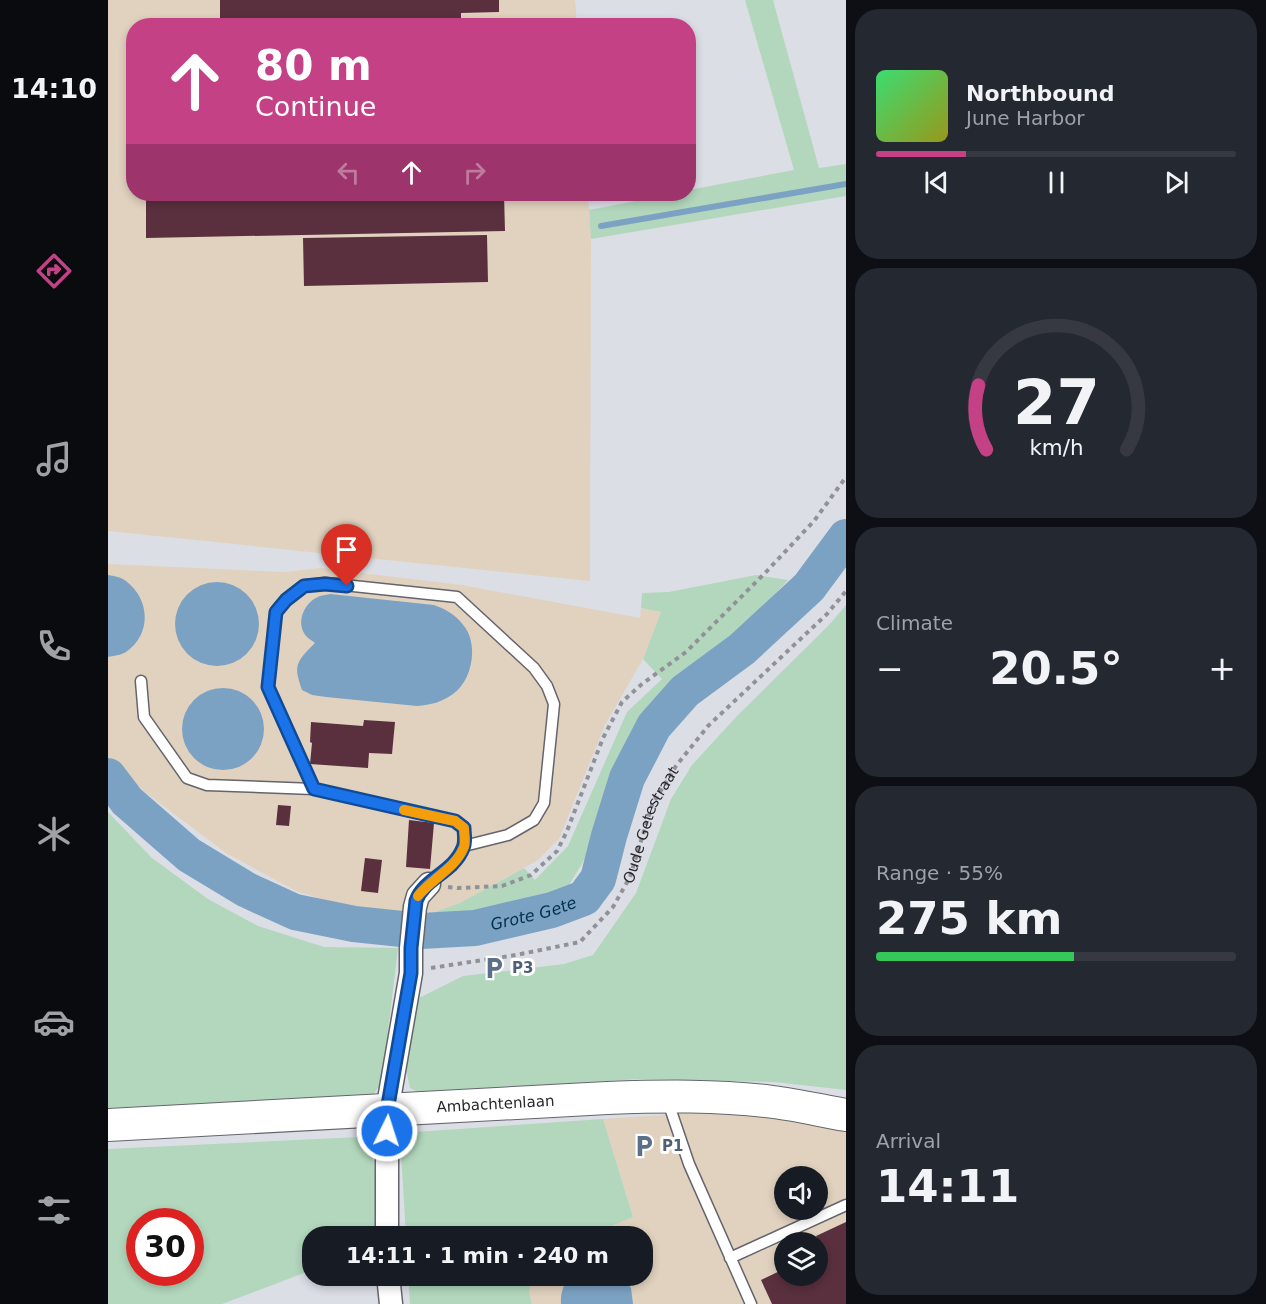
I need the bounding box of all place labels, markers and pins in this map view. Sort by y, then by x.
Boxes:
pin [321,524,372,586]
parking icon: P3 [481,955,507,981]
place label: P3 [512,959,533,977]
parking icon: P1 [631,1133,657,1159]
place label: P1 [662,1137,683,1155]

